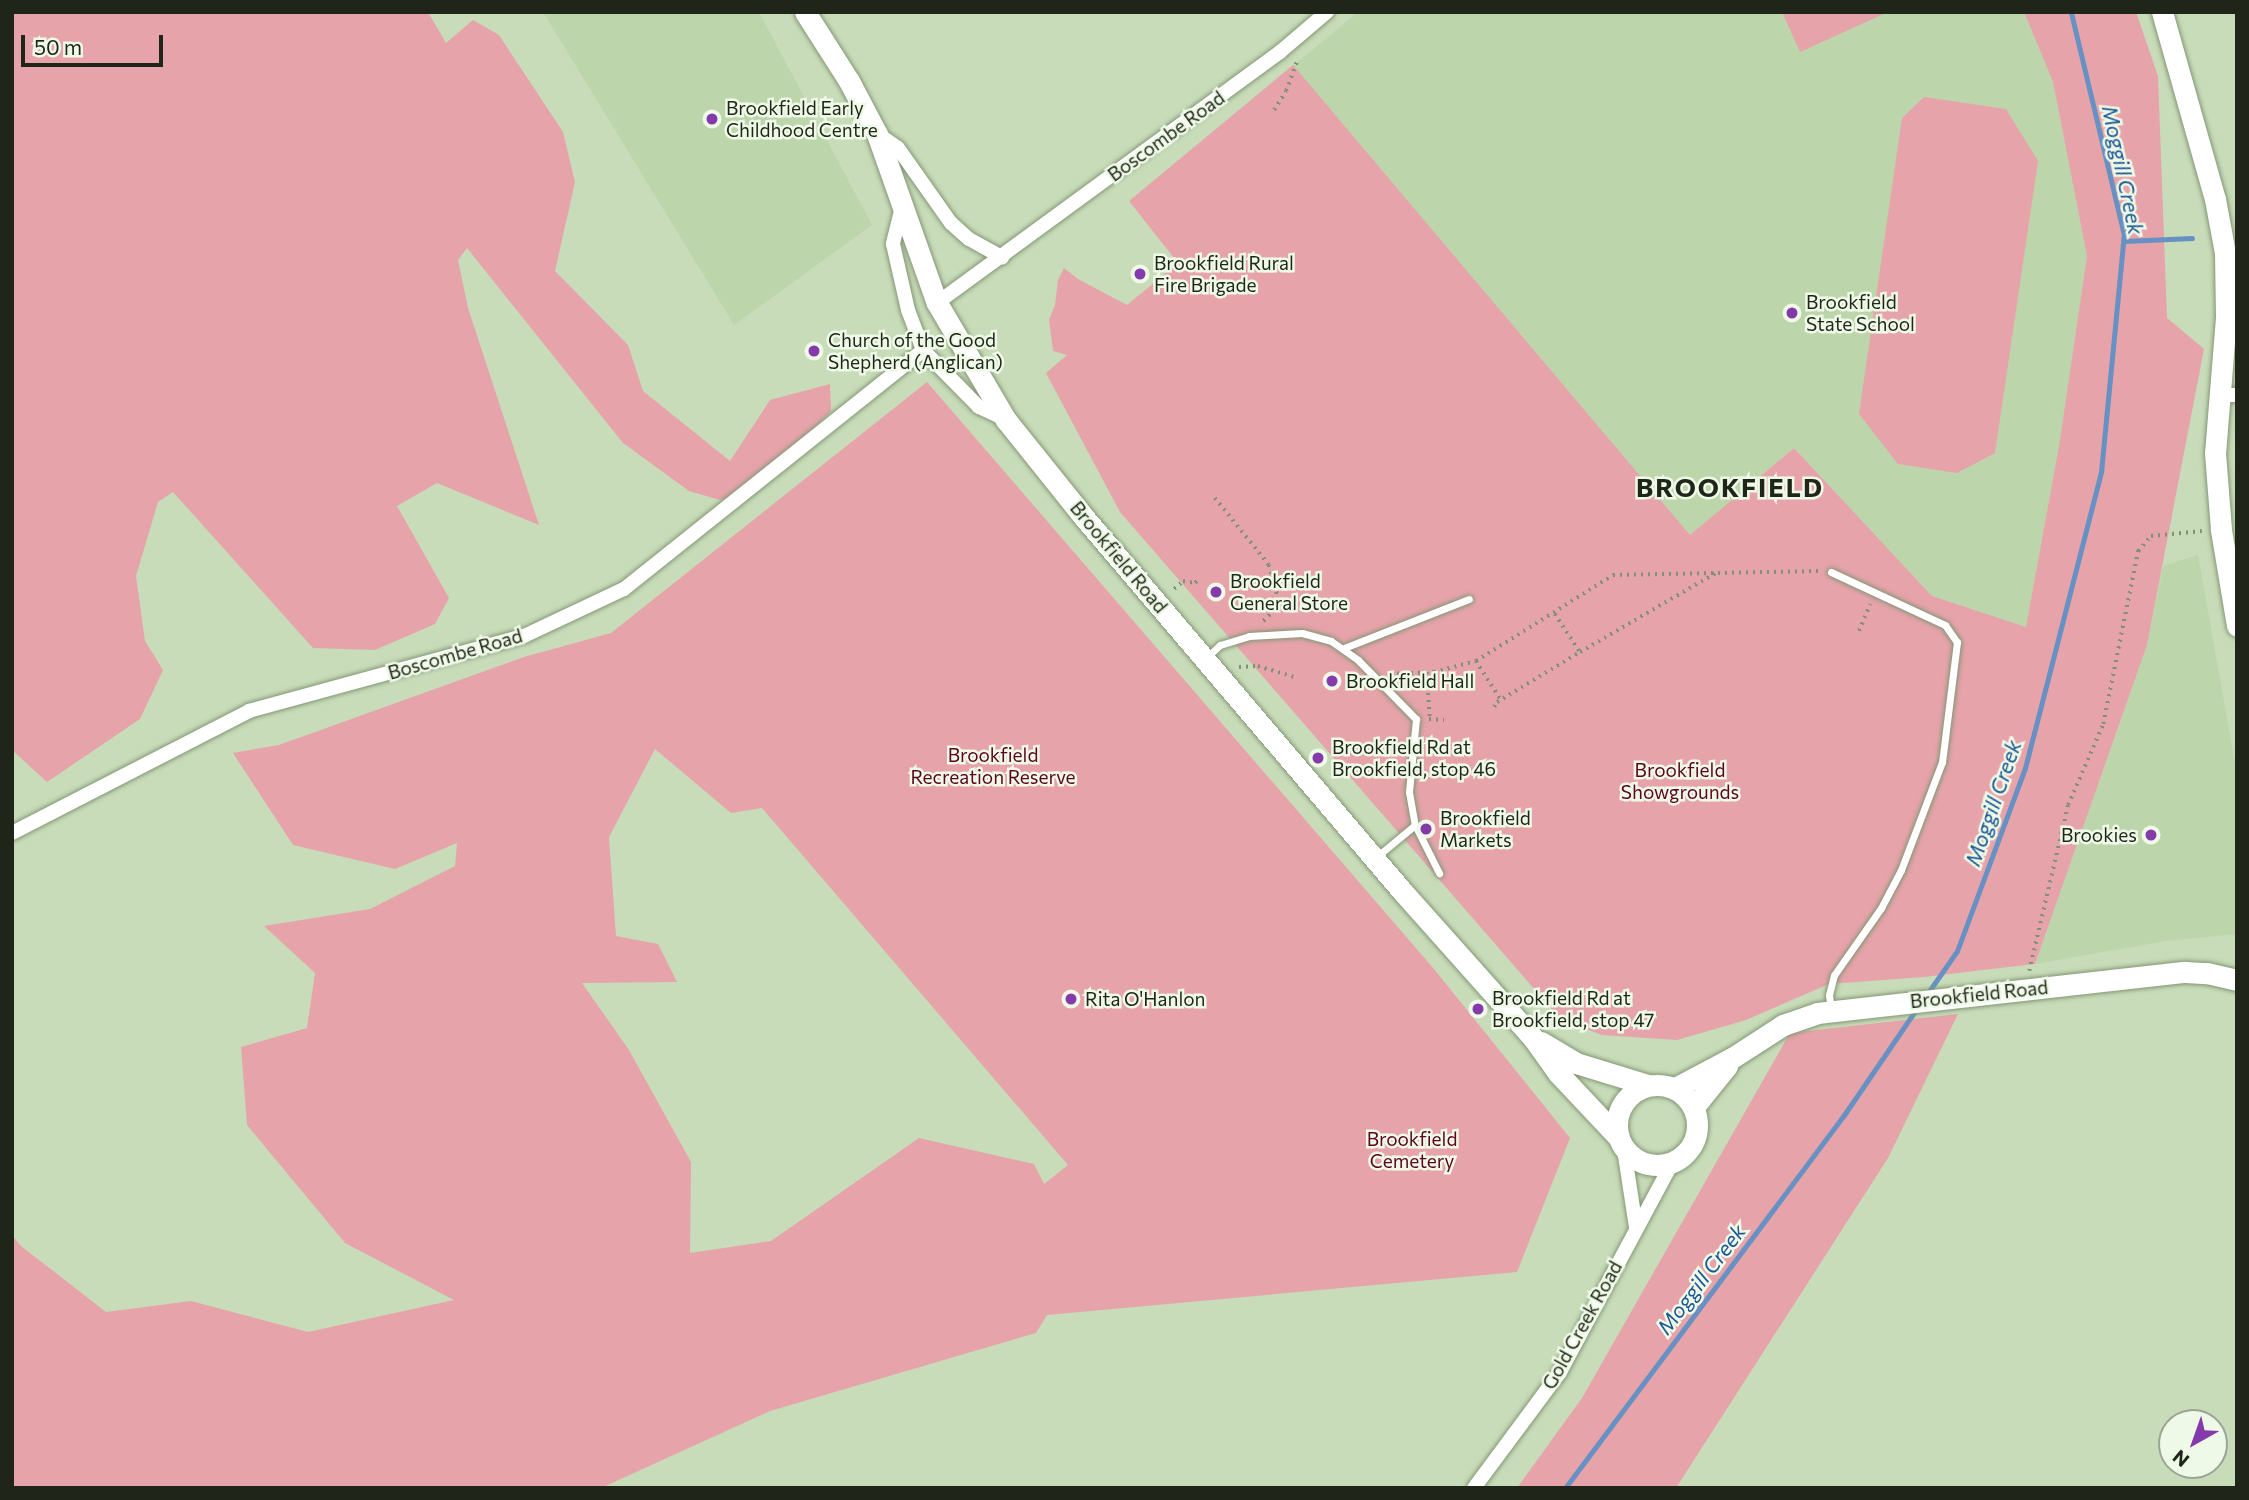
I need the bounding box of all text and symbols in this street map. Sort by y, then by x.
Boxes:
scale bar [24,21,166,65]
text: 50 m [34,34,82,59]
street label: Boscombe Road [1103,86,1229,186]
place label: Brookfield Early Childhood Centre [726,97,878,141]
water label: Moggill Creek [2097,103,2149,237]
marker: Brookfield Early Childhood Centre [704,111,720,127]
place label: Brookfield Rural Fire Brigade [1154,252,1294,296]
marker: Brookfield Rural Fire Brigade [1132,266,1148,282]
place label: Brookfield State School [1806,291,1915,335]
marker: Brookfield State School [1784,305,1800,321]
place label: Church of the Good Shepherd (Anglican) [828,329,1003,373]
marker: Church of the Good Shepherd (Anglican) [806,343,822,359]
district label: BROOKFIELD [1637,471,1823,503]
street label: Brookfield Road [1066,497,1172,617]
place label: Brookfield General Store [1230,570,1348,614]
marker: Brookfield General Store [1208,584,1224,600]
street label: Boscombe Road [385,624,525,684]
place label: Brookfield Hall [1346,670,1474,692]
marker: Brookfield Hall [1324,673,1340,689]
place label: Brookfield Rd at Brookfield, stop 46 [1332,736,1496,780]
water label: Moggill Creek [1960,737,2026,869]
park label: Brookfield Recreation Reserve [910,744,1076,788]
marker: Brookfield Rd at Brookfield, stop 46 [1310,750,1326,766]
park label: Brookfield Showgrounds [1621,759,1739,803]
place label: Brookfield Markets [1440,807,1531,851]
marker: Brookfield Markets [1418,821,1434,837]
place label: Brookies [2061,824,2137,846]
marker: Brookies [2143,827,2159,843]
street label: Brookfield Road [1909,975,2049,1013]
place label: Brookfield Rd at Brookfield, stop 47 [1492,987,1654,1031]
place label: Rita O'Hanlon [1085,988,1205,1010]
marker: Rita O'Hanlon [1063,991,1079,1007]
marker: Brookfield Rd at Brookfield, stop 47 [1470,1001,1486,1017]
park label: Brookfield Cemetery [1367,1128,1457,1172]
water label: Moggill Creek [1651,1219,1751,1339]
street label: Gold Creek Road [1537,1257,1627,1393]
north arrow [2158,1409,2228,1479]
text: N [2168,1446,2193,1472]

